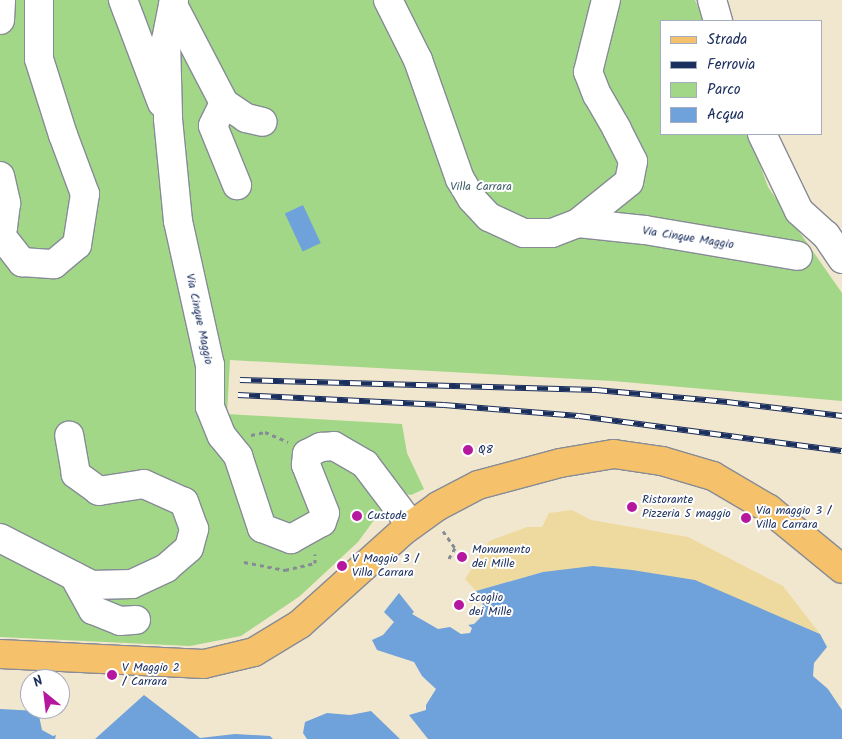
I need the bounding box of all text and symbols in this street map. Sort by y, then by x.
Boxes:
legend [660,20,822,135]
text: Strada [707,28,747,52]
text: Ferrovia [707,53,755,77]
text: Parco [707,78,741,102]
text: Acqua [707,103,744,127]
park label: Villa Carrara [450,180,512,194]
street label: Via Cinque Maggio [641,224,735,252]
street label: Via Cinque Maggio [182,272,216,366]
place label: Q8 [478,443,493,457]
marker: Q8 [462,444,474,456]
place label: Ristorante Pizzeria 5 maggio [642,493,731,521]
marker: Ristorante Pizzeria 5 maggio [626,501,638,513]
place label: Via maggio 3 / Villa Carrara [756,504,831,532]
place label: Custode [367,509,407,523]
marker: Custode [351,510,363,522]
marker: Via maggio 3 / Villa Carrara [740,512,752,524]
place label: Monumento dei Mille [472,543,530,571]
marker: Monumento dei Mille [456,551,468,563]
place label: V Maggio 3 / Villa Carrara [352,552,419,580]
marker: V Maggio 3 / Villa Carrara [336,560,348,572]
place label: Scoglio dei Mille [469,591,512,619]
marker: Scoglio dei Mille [453,599,465,611]
place label: V Maggio 2 / Carrara [122,661,180,689]
north arrow [20,669,70,719]
marker: V Maggio 2 / Carrara [106,669,118,681]
text: N [29,670,47,694]

